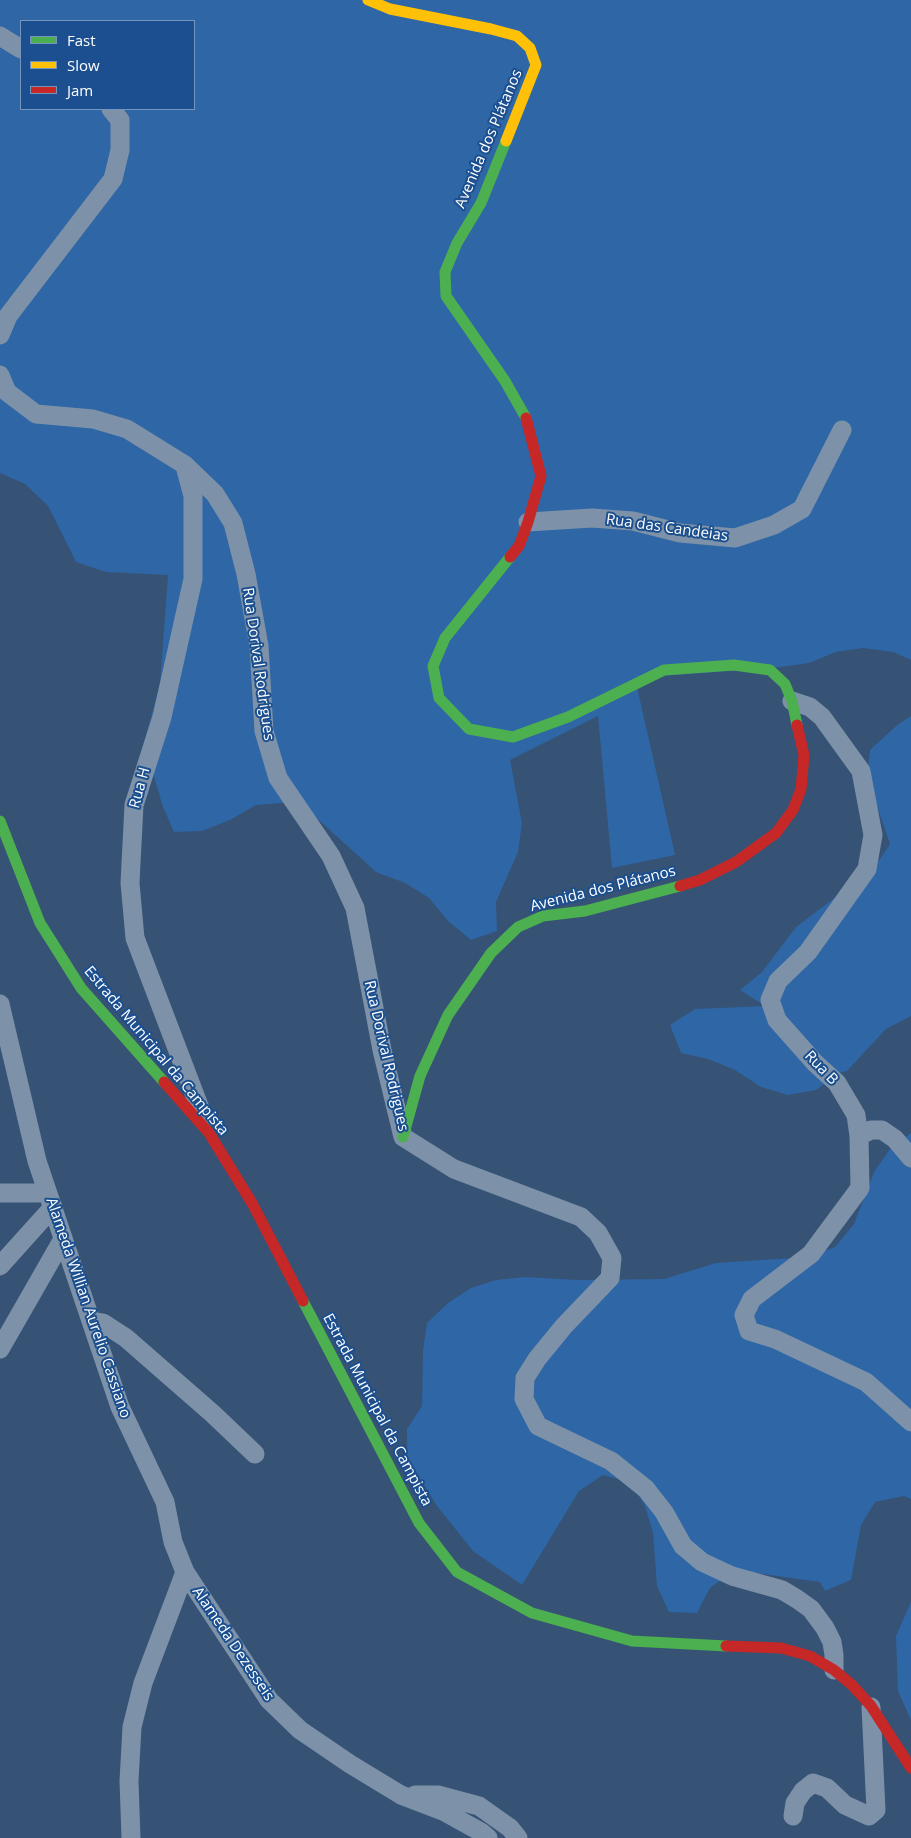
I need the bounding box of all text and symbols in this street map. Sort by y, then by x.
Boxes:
legend [20,20,195,110]
text: Fast [67,30,96,50]
text: Slow [67,55,100,75]
street label: Avenida dos Plátanos [452,67,526,211]
text: Jam [67,80,93,100]
street label: Rua das Candeias [605,511,729,545]
street label: Rua Dorival Rodrigues [238,586,278,742]
street label: Rua H [126,766,154,810]
street label: Avenida dos Plátanos [528,862,678,916]
street label: Estrada Municipal da Campista [80,963,232,1139]
street label: Rua Dorival Rodrigues [360,979,412,1133]
street label: Rua B [801,1047,841,1089]
street label: Alameda Willian Aurelio Cassiano [42,1195,134,1421]
street label: Estrada Municipal da Campista [318,1311,436,1509]
street label: Alameda Dezesseis [188,1584,278,1704]

